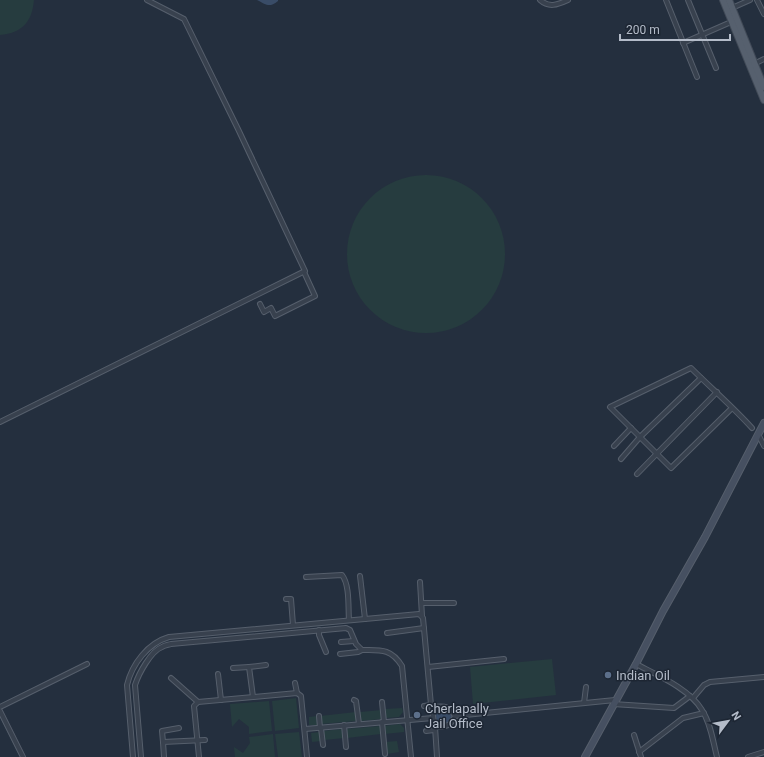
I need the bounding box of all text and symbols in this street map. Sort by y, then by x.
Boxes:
scale bar [620,16,730,42]
text: 200 m [626,23,660,37]
place label: Indian Oil [616,668,670,683]
marker: Indian Oil [603,670,613,680]
place label: Cherlapally Jail Office [425,701,489,731]
north arrow [708,701,748,741]
text: N [728,709,744,723]
marker: Cherlapally Jail Office [412,710,422,720]

